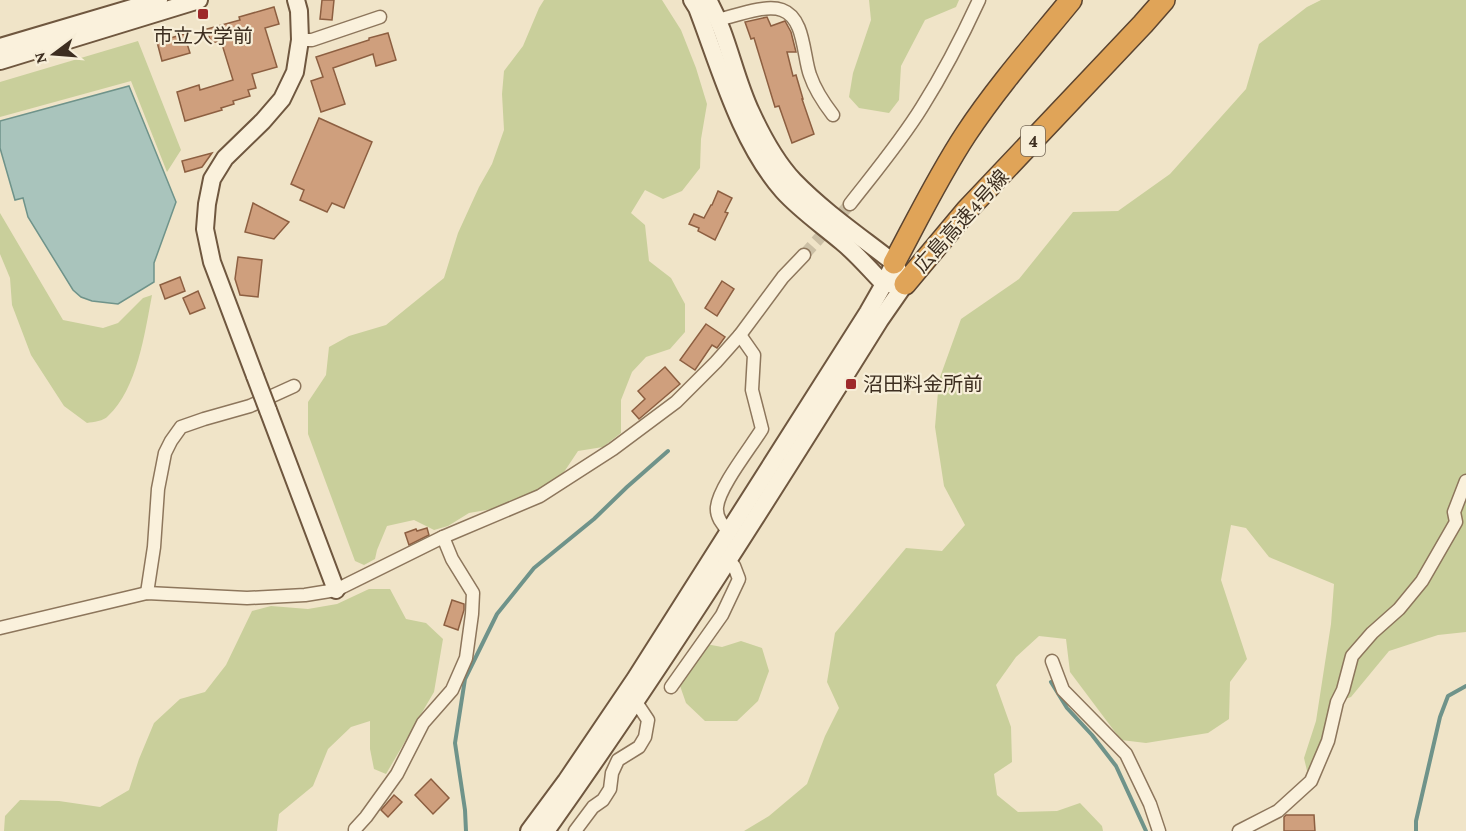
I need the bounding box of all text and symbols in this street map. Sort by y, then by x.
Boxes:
marker: 市立大学前 [196,7,210,21]
north arrow [24,24,84,84]
place label: 市立大学前 [153,25,253,47]
text: N [30,50,50,66]
road number: 4 [1021,126,1045,156]
street label: 広島高速4号線 [909,165,1013,277]
place label: 沼田料金所前 [863,373,983,395]
marker: 沼田料金所前 [844,377,858,391]

